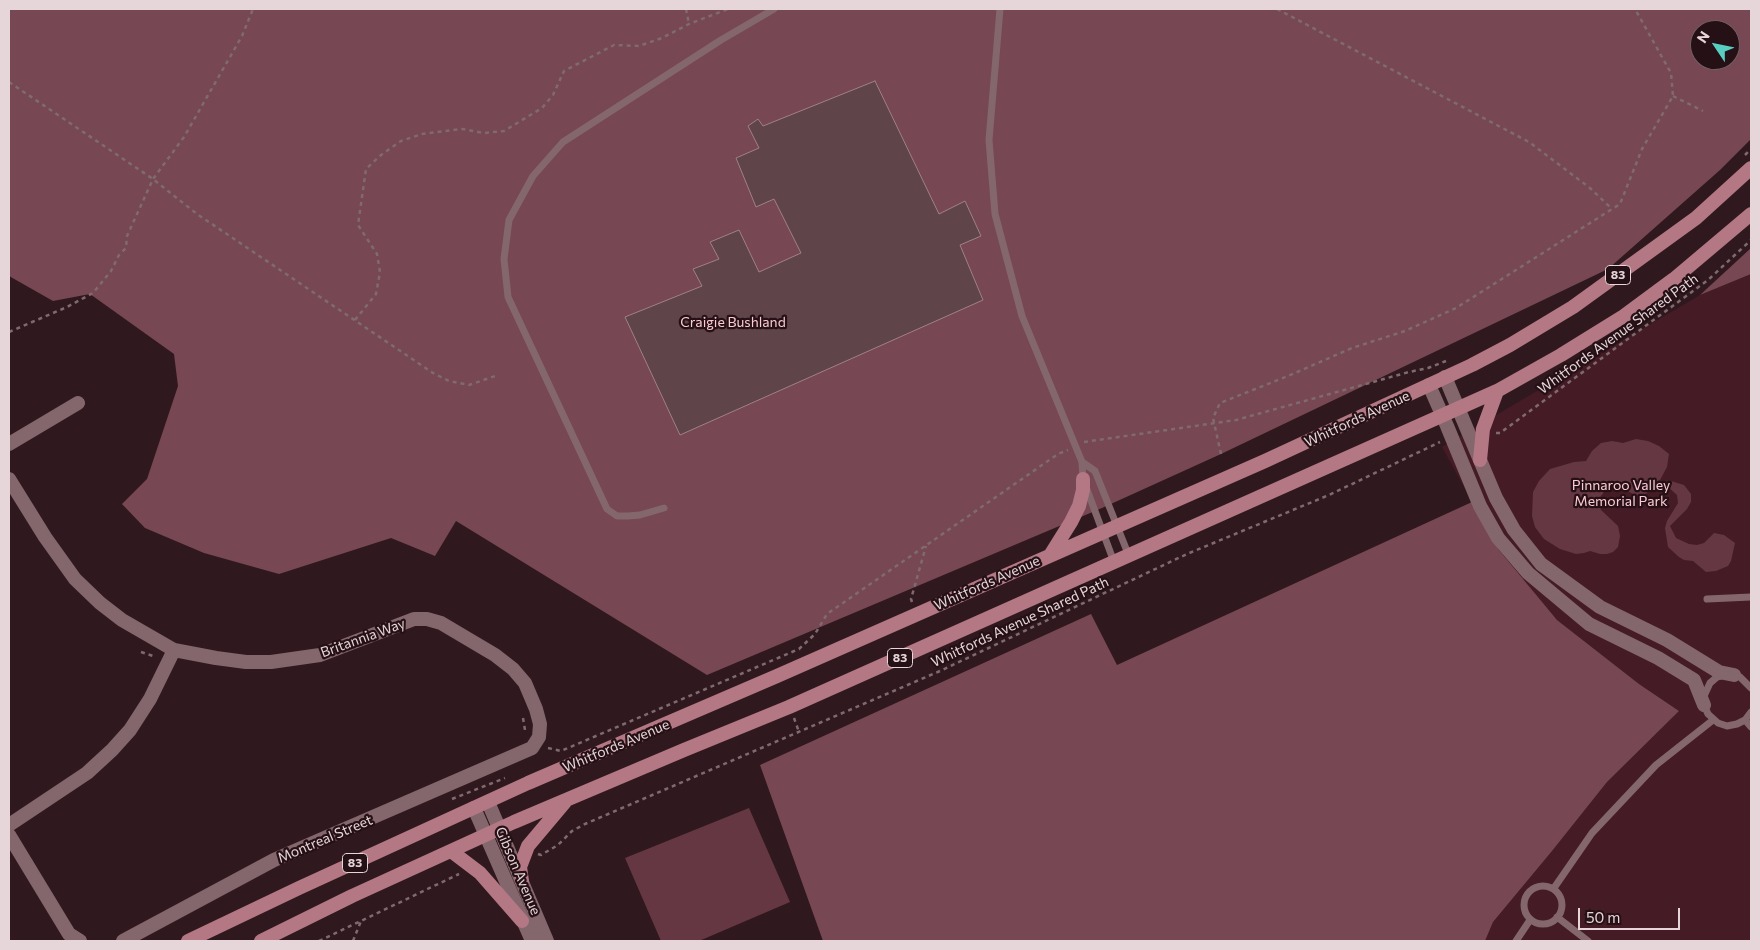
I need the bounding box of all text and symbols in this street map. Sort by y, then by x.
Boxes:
north arrow [1690,20,1740,70]
text: N [1693,28,1713,46]
road number: 83 [1606,266,1630,284]
street label: Whitfords Avenue Shared Path [1535,270,1701,398]
park label: Craigie Bushland [680,314,786,330]
street label: Whitfords Avenue [1302,387,1412,451]
park label: Pinnaroo Valley Memorial Park [1572,477,1670,510]
street label: Whitfords Avenue [931,552,1043,614]
street label: Whitfords Avenue Shared Path [929,573,1111,671]
street label: Britannia Way [318,615,408,661]
road number: 83 [888,648,912,668]
street label: Whitfords Avenue [560,716,672,776]
street label: Montreal Street [275,811,375,867]
street label: Gibson Avenue [492,824,544,918]
road number: 83 [342,854,368,872]
scale bar [1580,898,1682,930]
text: 50 m [1586,908,1620,926]

